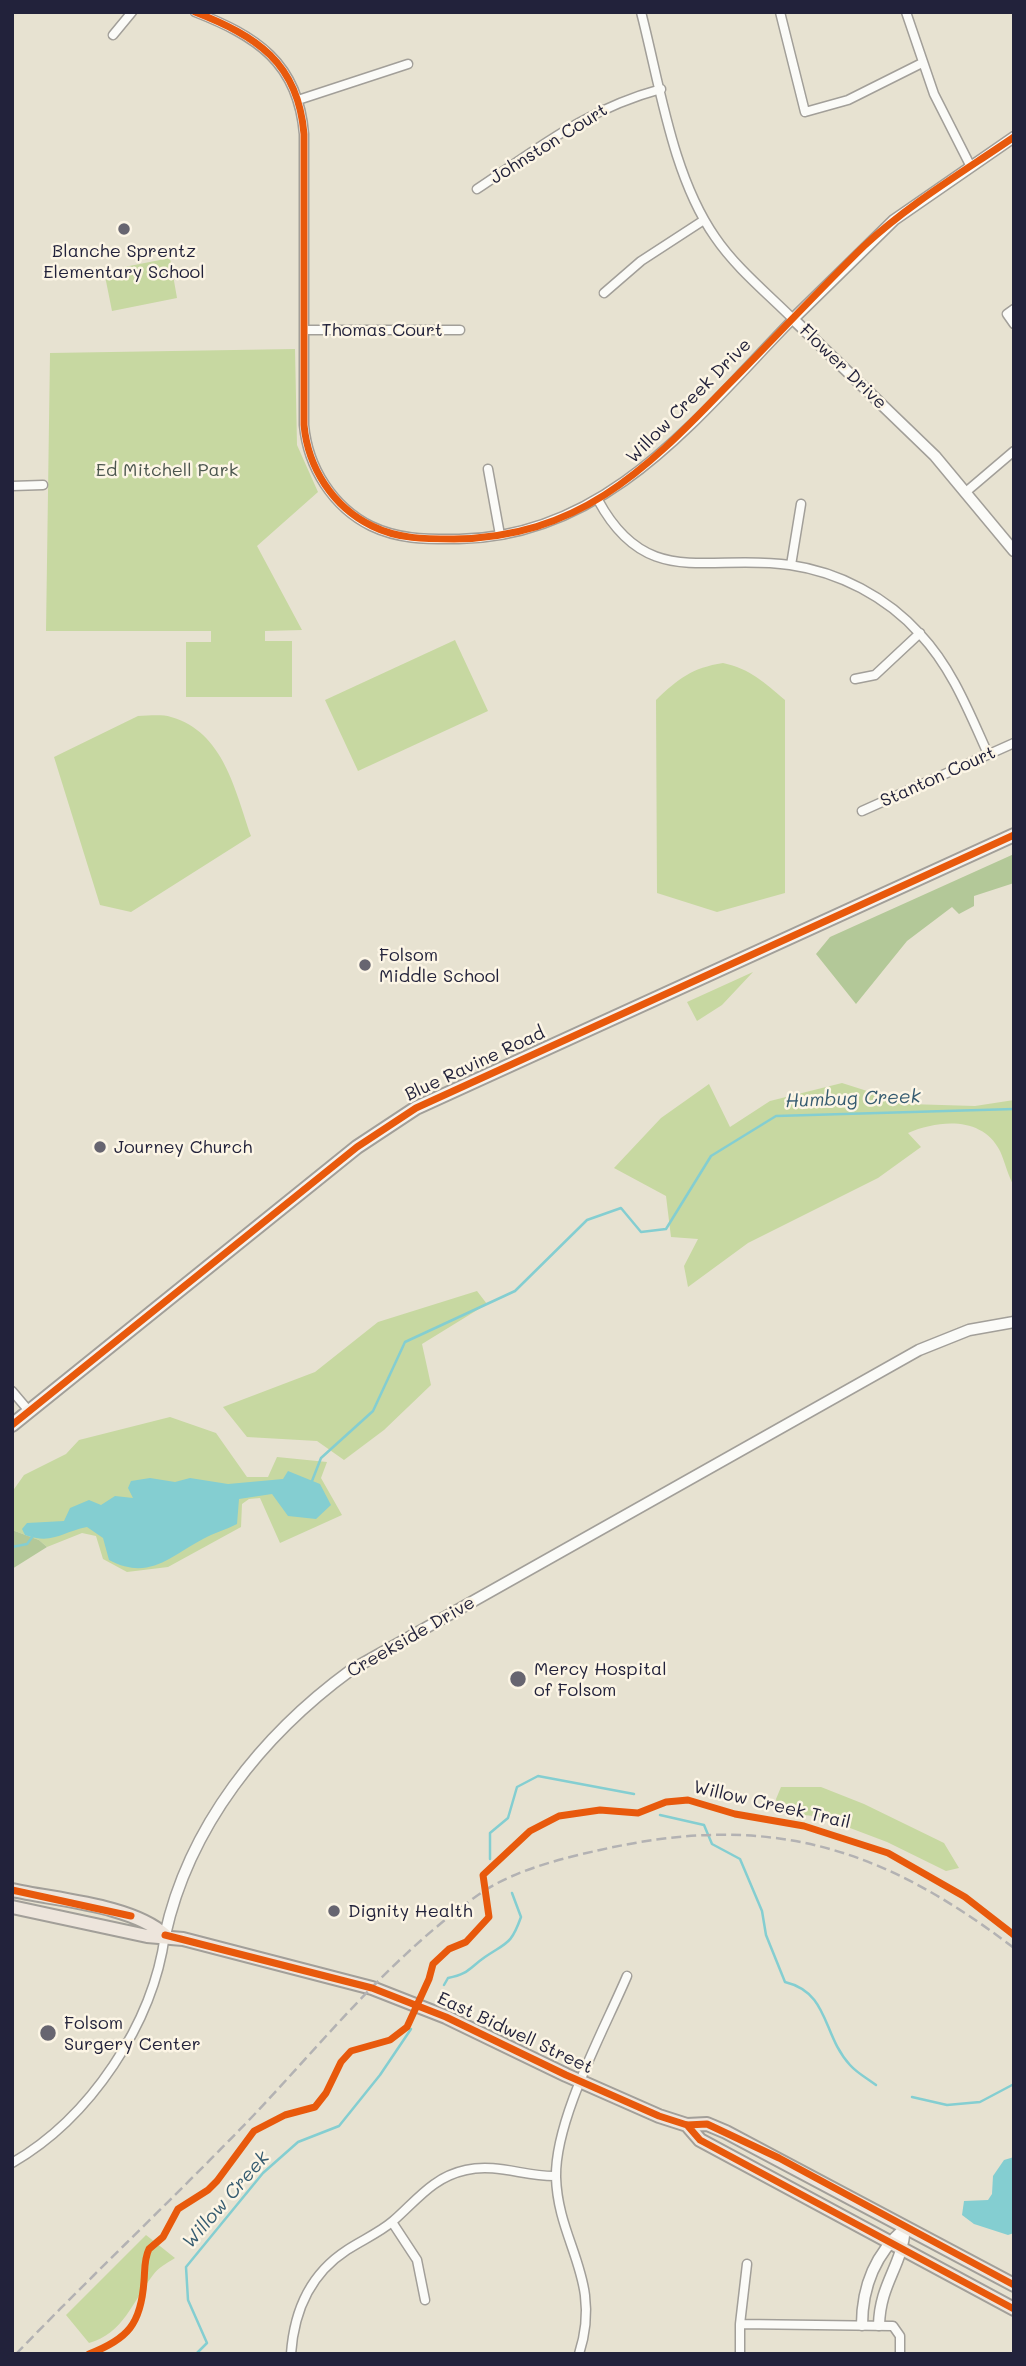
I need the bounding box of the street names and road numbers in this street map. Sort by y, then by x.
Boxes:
street label: Johnston Court [486,99,612,189]
street label: Thomas Court [321,319,443,341]
street label: Flower Drive [795,320,891,414]
street label: Willow Creek Drive [622,334,756,468]
street label: Stanton Court [877,742,999,812]
street label: Blue Ravine Road [402,1022,548,1106]
street label: Creekside Drive [343,1592,479,1682]
street label: Willow Creek Trail [691,1776,853,1834]
street label: East Bidwell Street [434,1987,596,2079]

